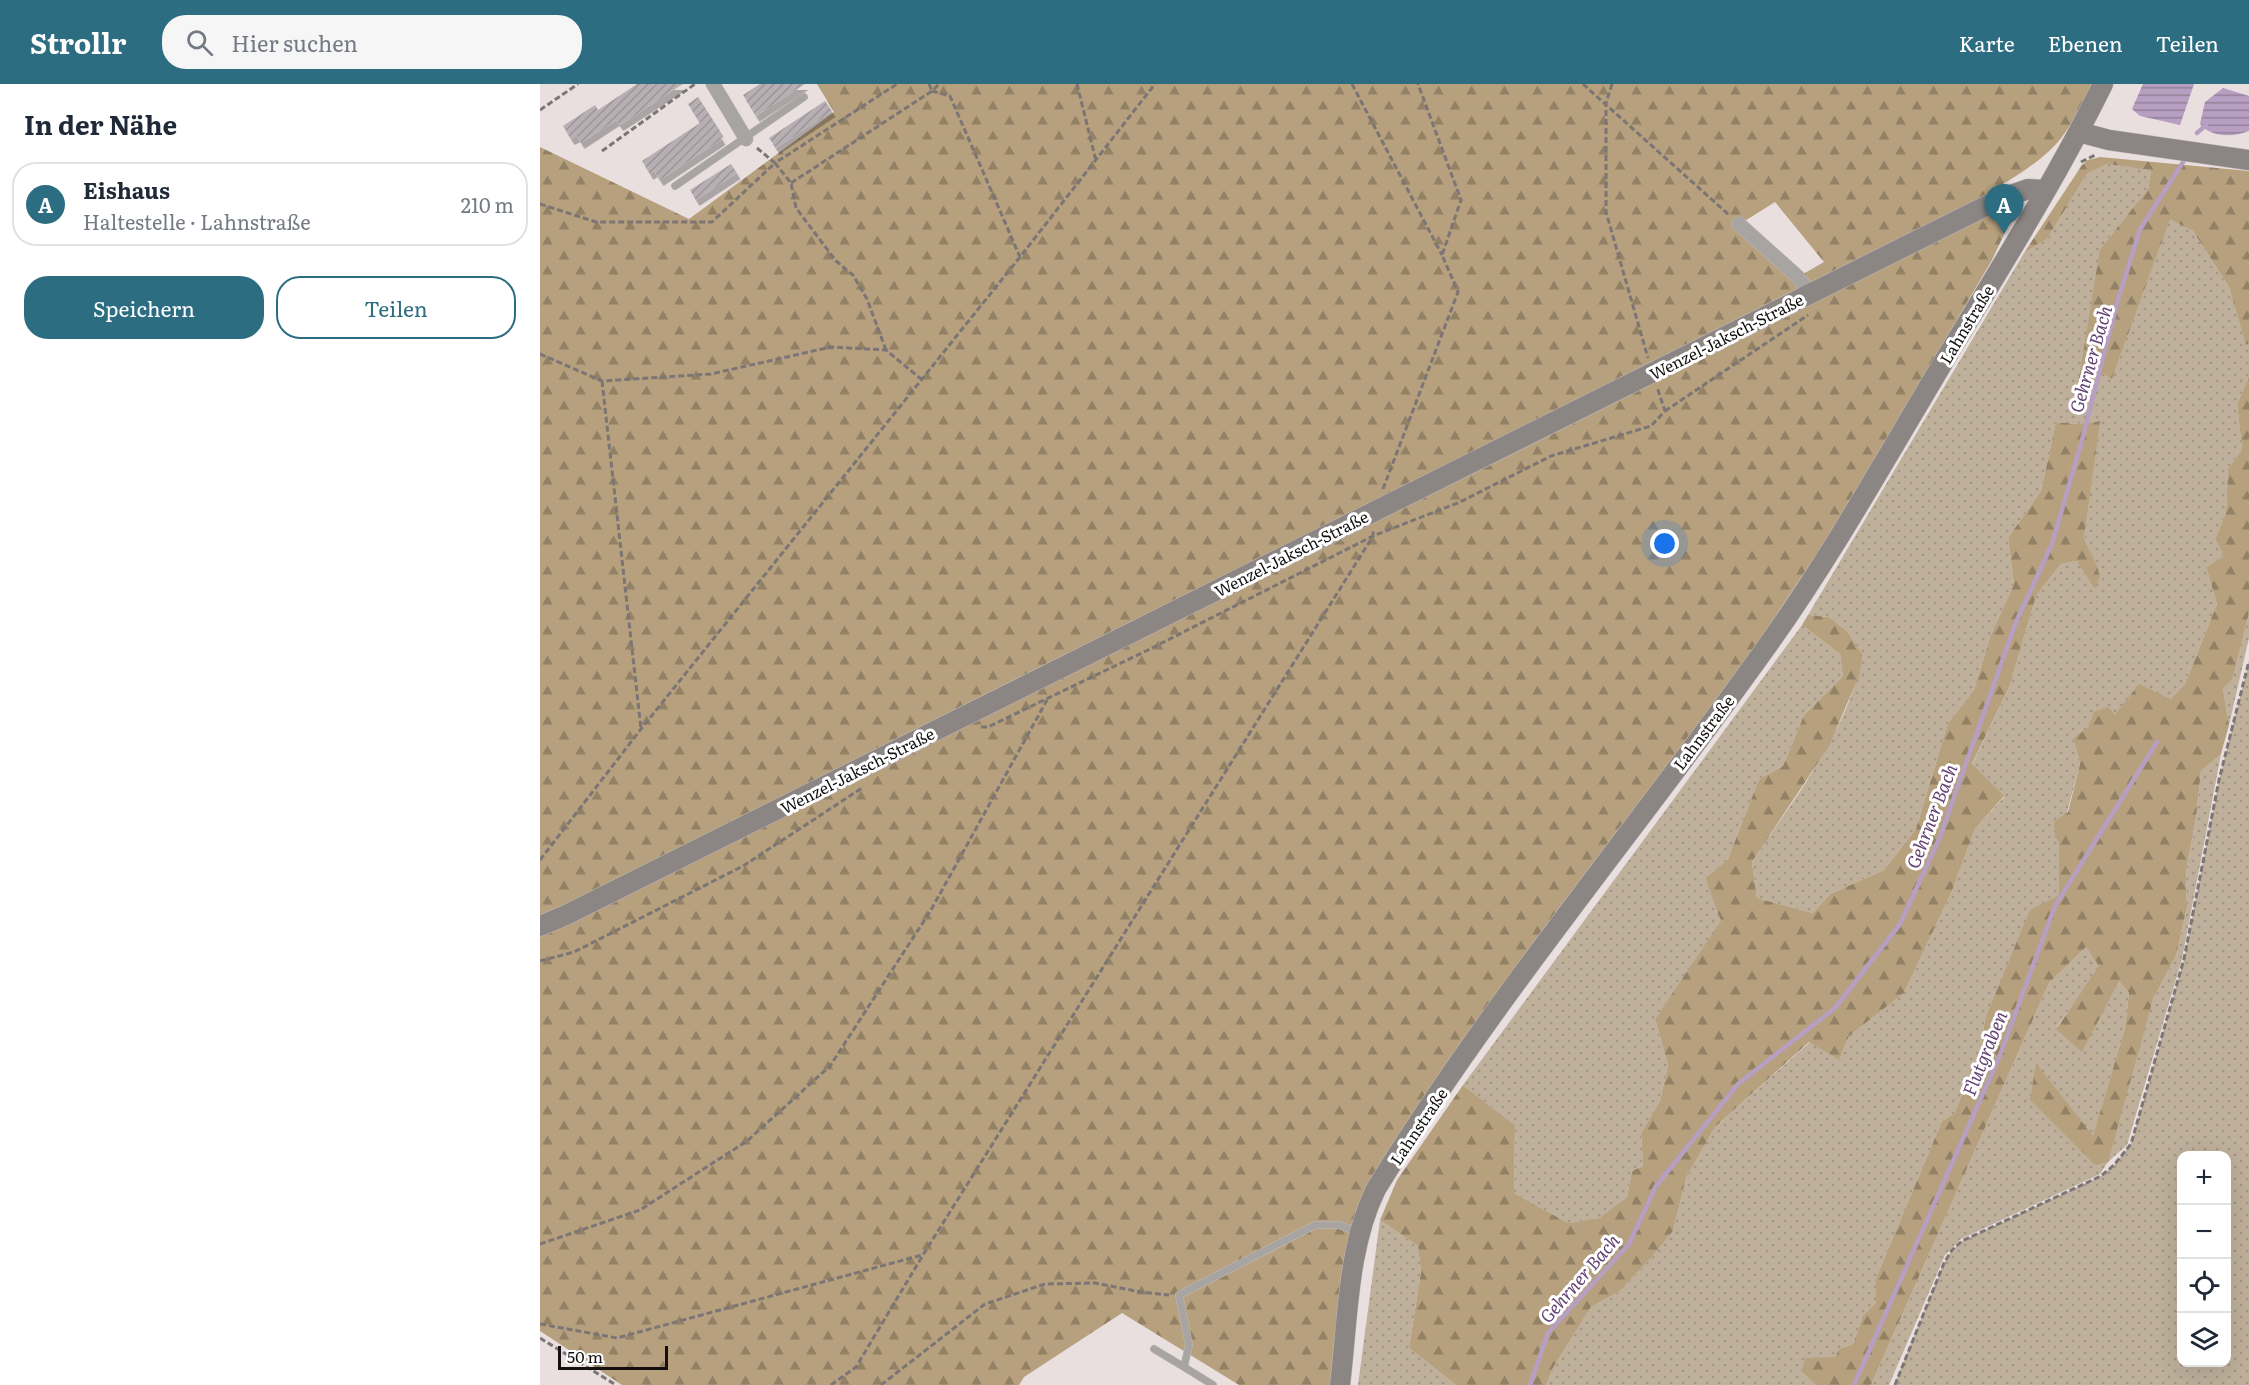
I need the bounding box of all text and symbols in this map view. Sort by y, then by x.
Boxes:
search box [162,15,582,69]
text: Strollr [30,21,126,63]
icon: search [183,26,216,59]
text: Hier suchen [231,26,358,59]
text: Karte [1959,27,2015,58]
text: Ebenen [2048,27,2123,58]
text: Teilen [2156,27,2219,58]
text: In der Nähe [24,104,177,143]
text: Eishaus [83,173,170,206]
pin: A [1984,184,2024,234]
text: A [38,189,53,219]
text: 210 m [461,189,514,219]
text: Haltestelle · Lahnstraße [83,206,311,236]
button: Speichern [24,276,264,339]
button: Teilen [276,276,516,339]
street label: Lahnstraße [1933,280,1999,368]
street label: Wenzel-Jaksch-Straße [1645,287,1807,385]
water label: Gehrner Bach [2062,302,2118,416]
street label: Wenzel-Jaksch-Straße [1210,504,1372,602]
your location [1650,529,1679,558]
street label: Lahnstraße [1667,690,1739,774]
street label: Wenzel-Jaksch-Straße [776,721,938,819]
water label: Gehrner Bach [1899,759,1963,872]
water label: Flutgraben [1955,1006,2013,1099]
street label: Lahnstraße [1383,1083,1453,1169]
map controls [2177,1151,2231,1367]
button: + [2177,1151,2231,1205]
button: − [2177,1205,2231,1259]
water label: Gehrner Bach [1533,1227,1626,1328]
button: locate [2177,1259,2231,1313]
button: layers [2177,1313,2231,1367]
scale bar [558,1343,668,1370]
text: 50 m [567,1344,603,1368]

